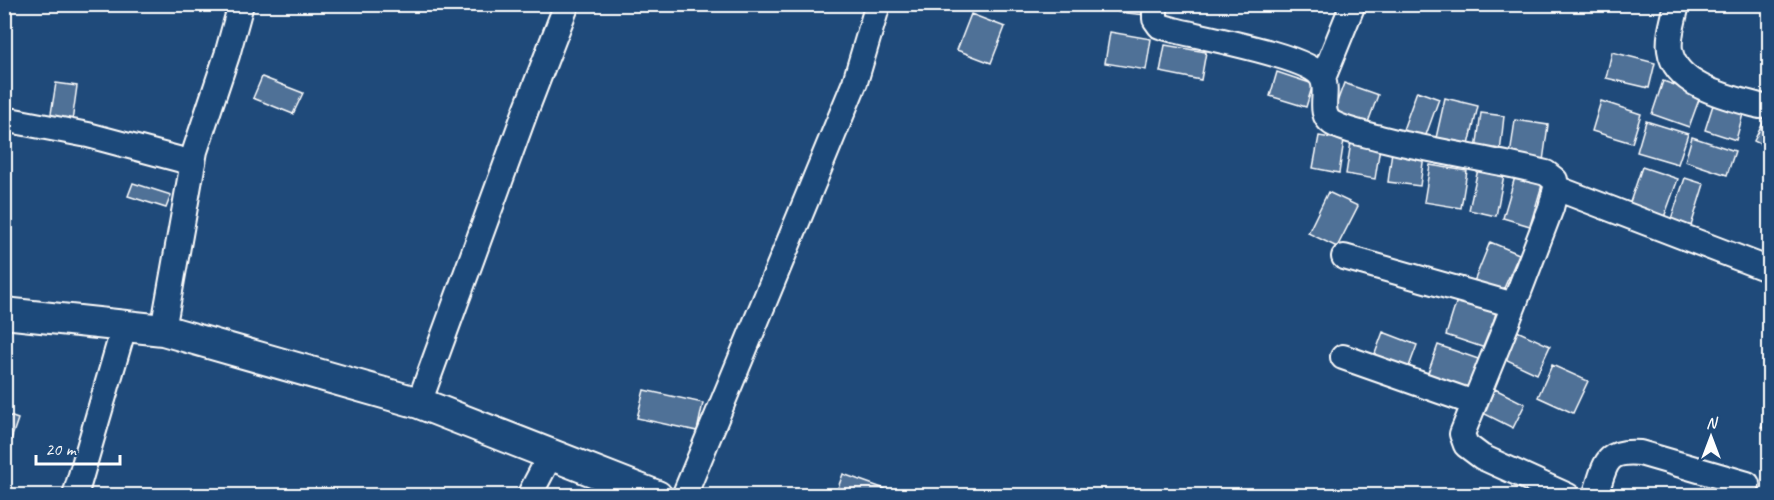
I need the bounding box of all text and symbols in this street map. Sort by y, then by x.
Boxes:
north arrow [1681,407,1741,467]
text: N [1706,413,1719,433]
scale bar [36,428,120,466]
text: 20 m [45,438,78,460]

